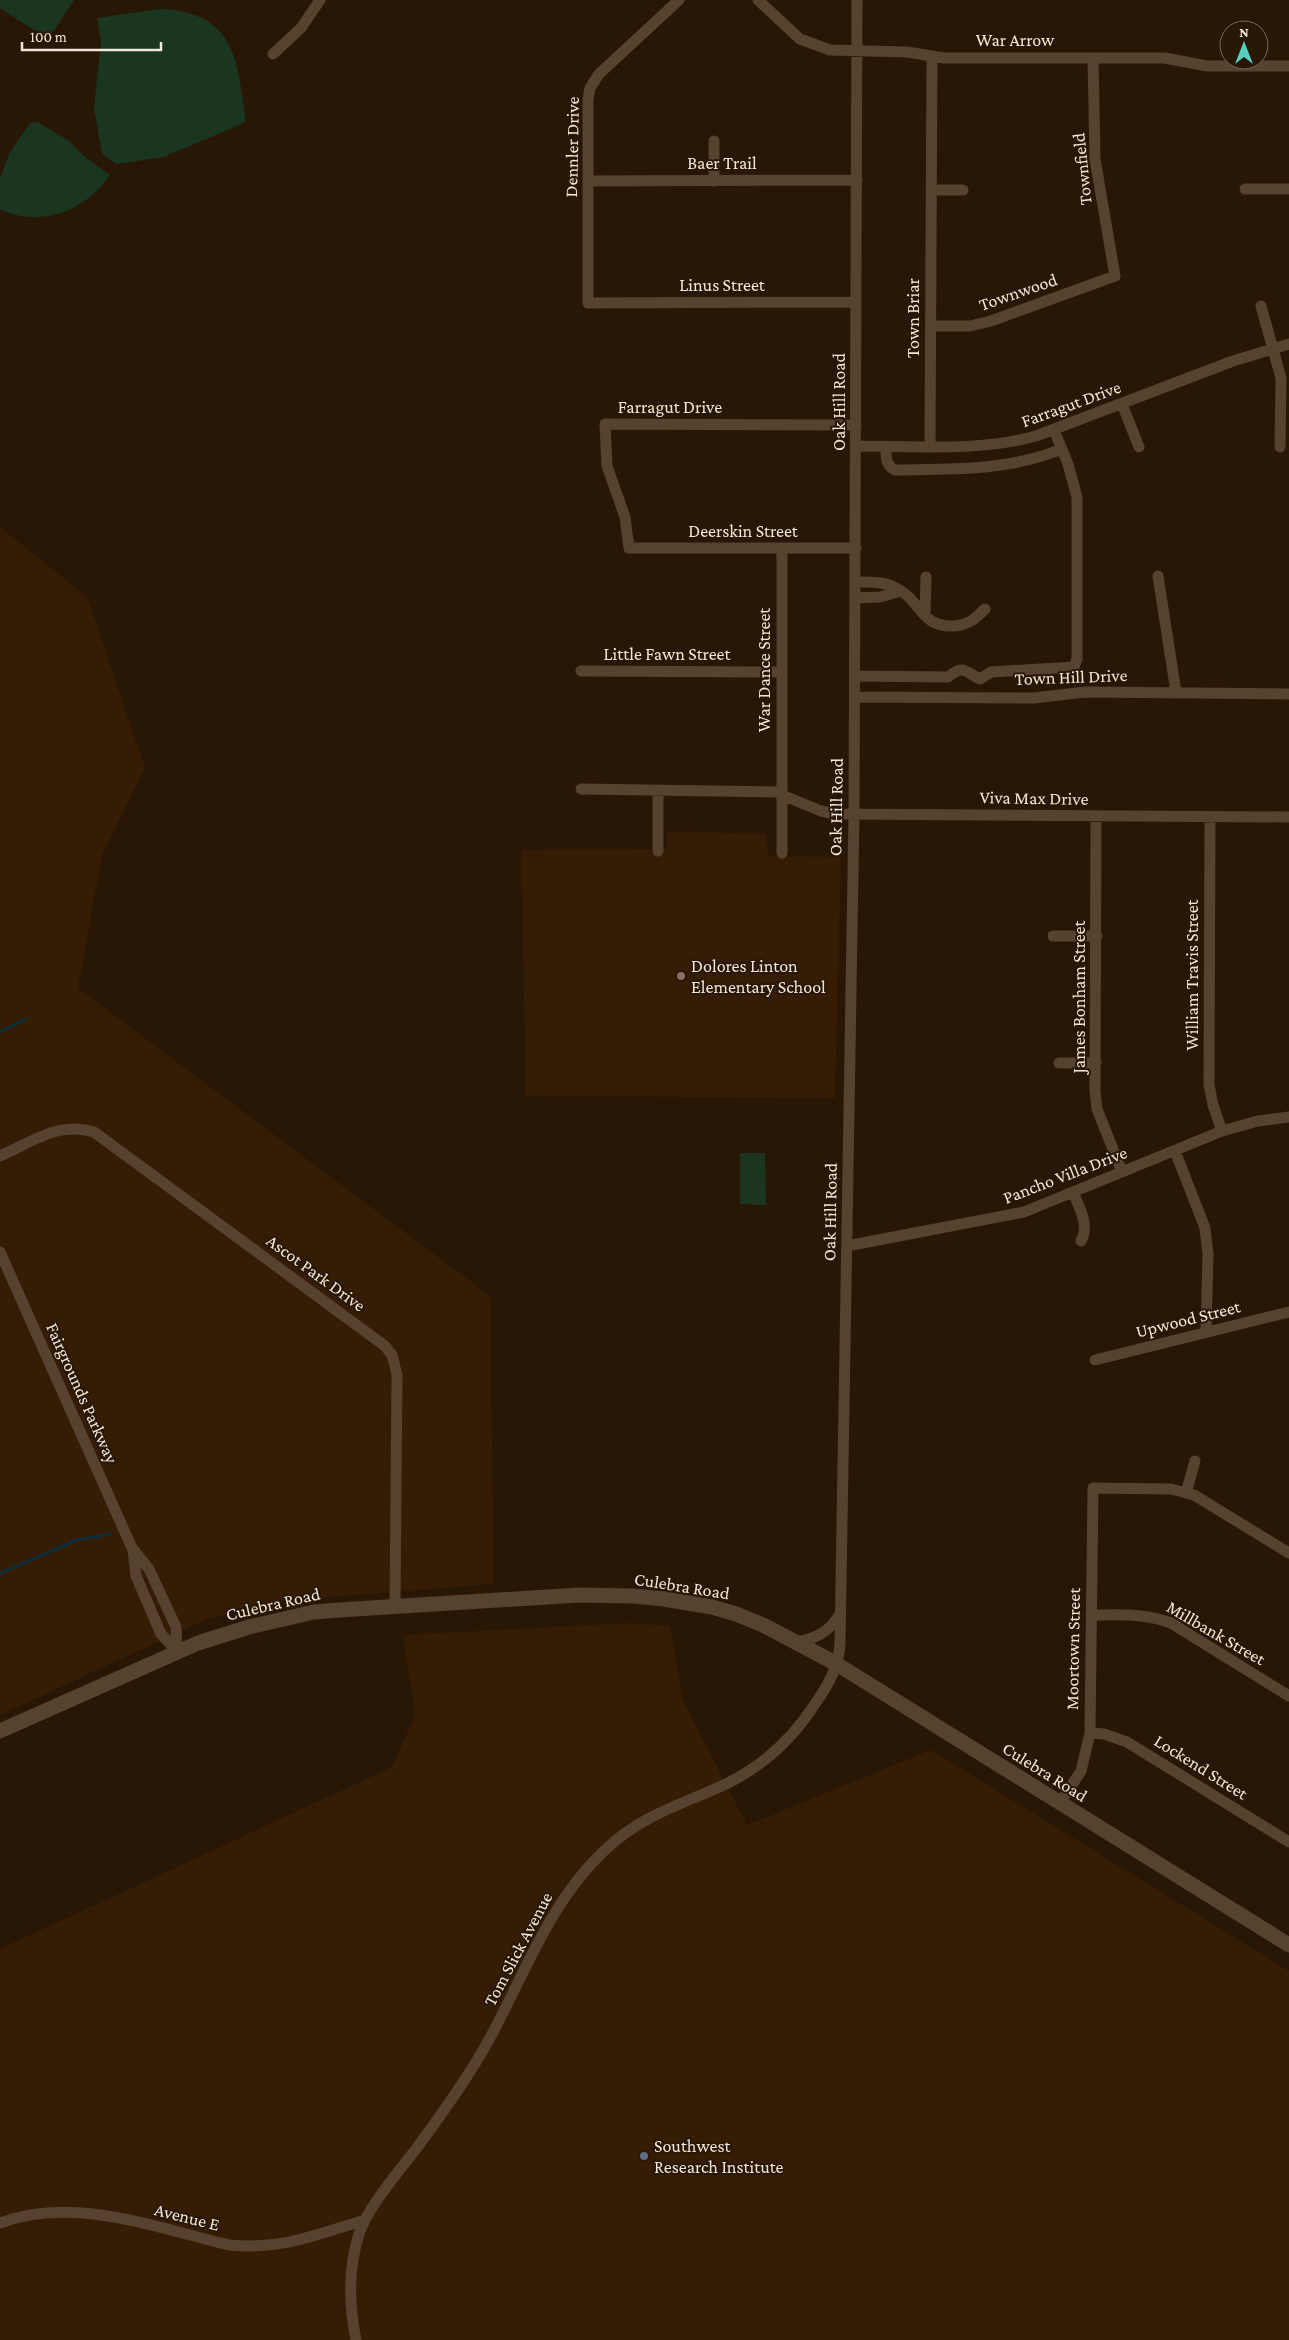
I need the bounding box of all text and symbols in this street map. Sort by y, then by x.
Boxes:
scale bar [22,20,161,52]
north arrow [1219,20,1269,70]
text: N [1239,24,1249,40]
text: 100 m [30,29,67,45]
street label: War Arrow [976,30,1055,50]
street label: Dennler Drive [561,96,583,198]
street label: Townfield [1068,131,1096,206]
street label: Baer Trail [687,153,757,173]
street label: Townwood [976,269,1060,315]
street label: Linus Street [679,275,766,295]
street label: Town Briar [903,277,923,358]
street label: Oak Hill Road [829,352,849,451]
street label: Farragut Drive [1019,377,1124,431]
street label: Farragut Drive [618,397,722,417]
street label: Deerskin Street [688,521,799,541]
street label: War Dance Street [754,607,774,732]
street label: Little Fawn Street [604,644,731,664]
street label: Town Hill Drive [1014,665,1128,689]
street label: Oak Hill Road [825,757,847,856]
street label: Viva Max Drive [979,787,1089,809]
street label: William Travis Street [1182,898,1202,1051]
street label: James Bonham Street [1069,919,1089,1075]
place label: Dolores Linton Elementary School [691,956,826,997]
marker: Dolores Linton Elementary School [675,970,687,982]
street label: Pancho Villa Drive [1000,1142,1130,1208]
street label: Oak Hill Road [819,1162,841,1261]
street label: Ascot Park Drive [263,1230,369,1316]
street label: Upwood Street [1134,1296,1243,1342]
street label: Fairgrounds Parkway [42,1320,122,1467]
street label: Culebra Road [633,1569,732,1603]
street label: Culebra Road [224,1583,323,1625]
street label: Moortown Street [1062,1587,1084,1710]
street label: Millbank Street [1163,1597,1270,1670]
street label: Lockend Street [1151,1730,1252,1804]
street label: Culebra Road [999,1738,1091,1806]
street label: Tom Slick Avenue [480,1889,556,2009]
place label: Southwest Research Institute [654,2136,784,2177]
marker: Southwest Research Institute [638,2150,650,2162]
street label: Avenue E [152,2199,222,2235]

